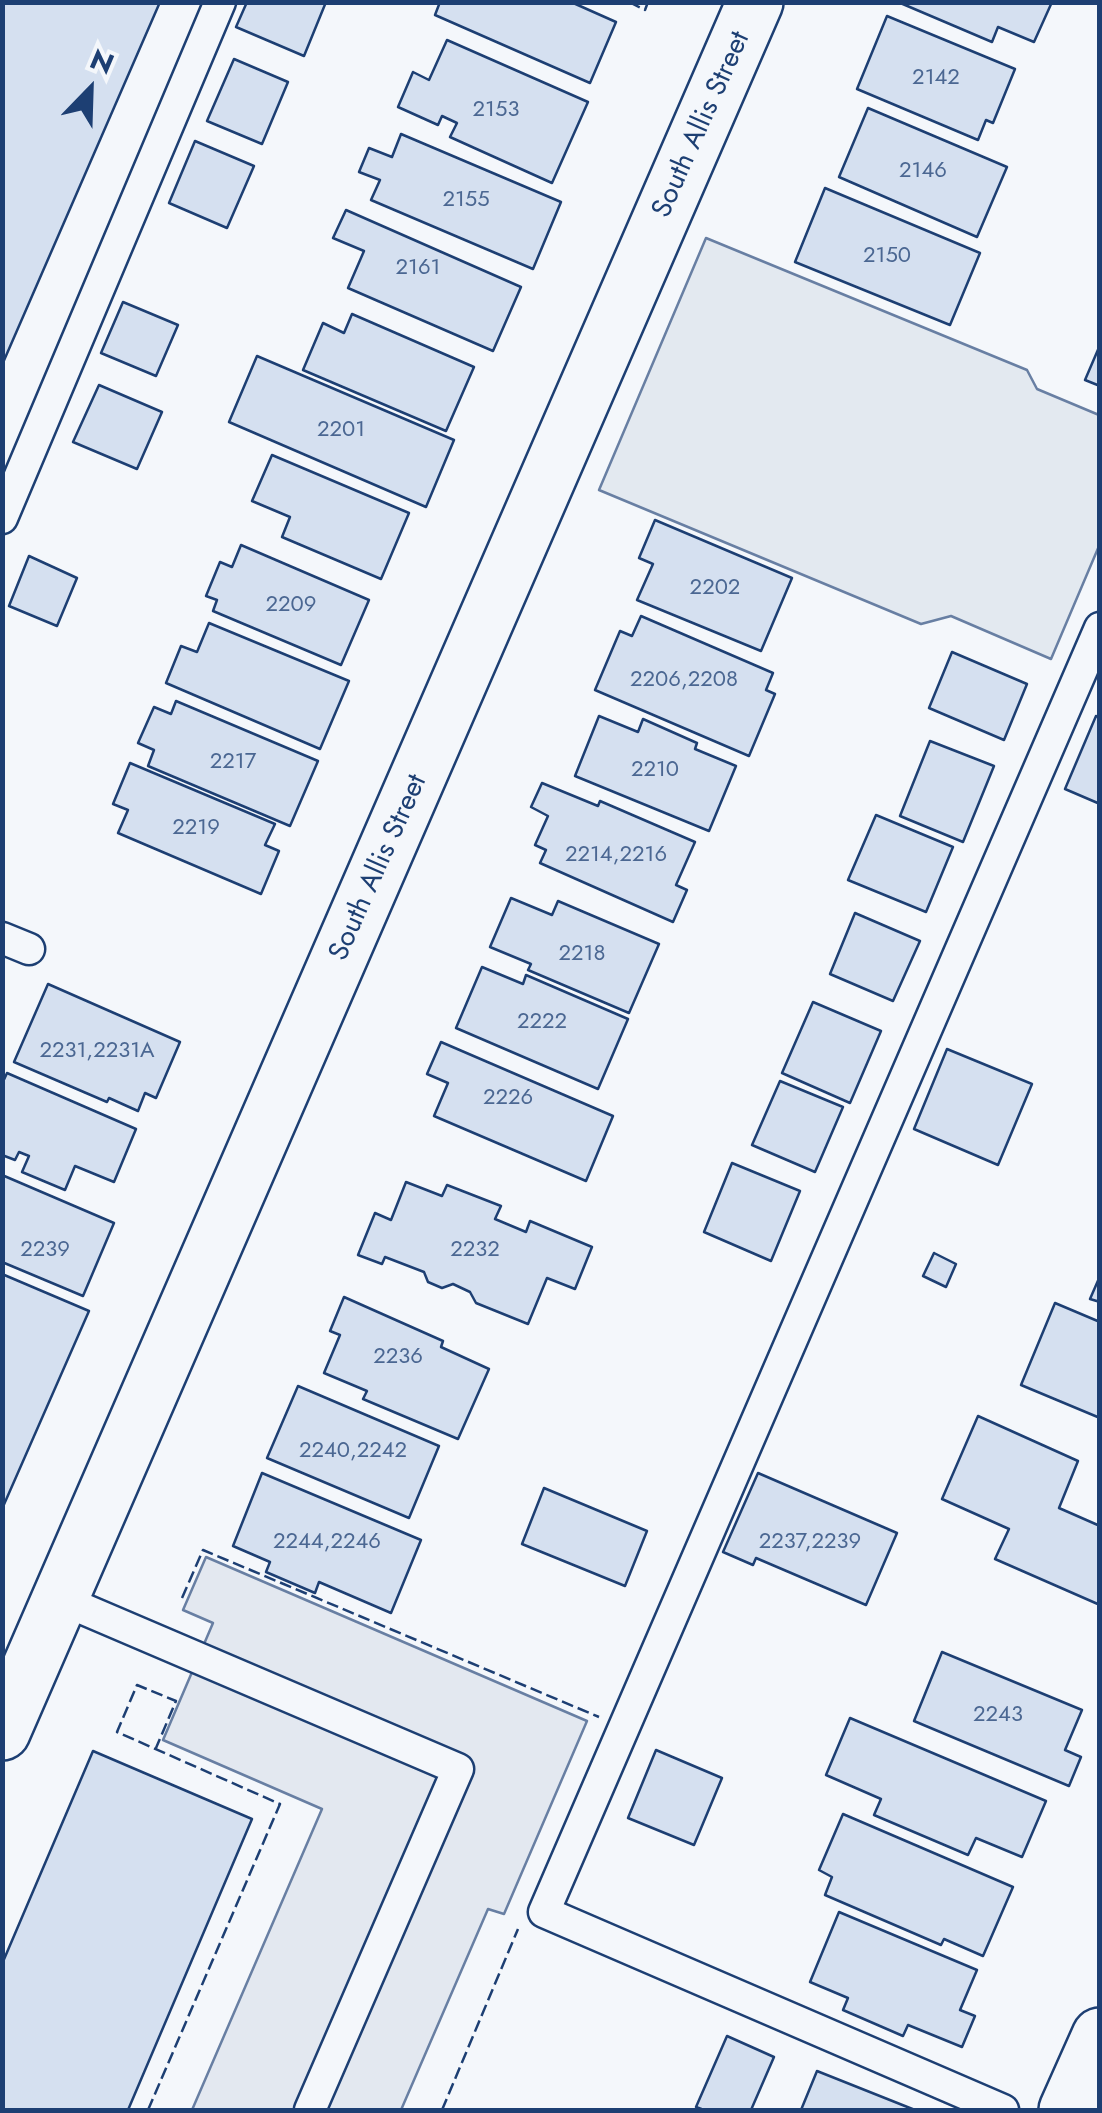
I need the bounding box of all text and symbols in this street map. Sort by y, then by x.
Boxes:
street label: South Allis Street [646,27,758,223]
text: N [84,39,120,85]
north arrow [40,40,140,140]
house number: 2142 [912,66,960,92]
house number: 2153 [473,98,519,124]
house number: 2146 [899,159,947,185]
house number: 2155 [442,188,490,214]
house number: 2150 [863,244,911,270]
house number: 2161 [396,256,440,282]
house number: 2201 [317,418,365,444]
house number: 2202 [690,576,740,602]
house number: 2209 [266,593,316,619]
house number: 2206,2208 [630,668,738,694]
house number: 2217 [210,750,256,776]
house number: 2210 [631,758,679,784]
street label: South Allis Street [323,770,435,966]
house number: 2219 [172,816,220,842]
house number: 2214,2216 [565,843,667,869]
house number: 2218 [559,942,605,968]
house number: 2222 [517,1010,567,1036]
house number: 2231,2231A [39,1039,155,1065]
house number: 2226 [483,1086,533,1112]
house number: 2239 [20,1238,70,1264]
house number: 2232 [450,1238,500,1264]
house number: 2236 [373,1345,423,1371]
house number: 2240,2242 [299,1439,407,1465]
house number: 2244,2246 [273,1530,381,1556]
house number: 2237,2239 [759,1530,861,1556]
house number: 2243 [973,1703,1023,1729]

